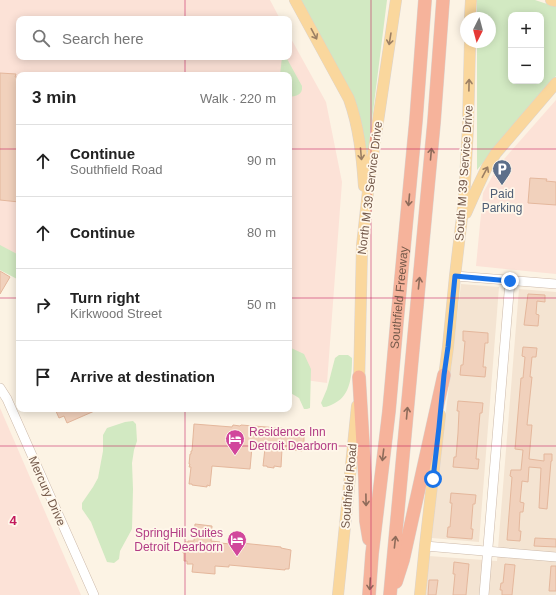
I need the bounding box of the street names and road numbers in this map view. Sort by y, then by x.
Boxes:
street label: South M 39 Service Drive [452,104,476,241]
street label: North M 39 Service Drive [355,120,385,255]
street label: Southfield Freeway [388,246,411,349]
street label: Southfield Road [338,443,360,529]
street label: Mercury Drive [25,454,69,528]

